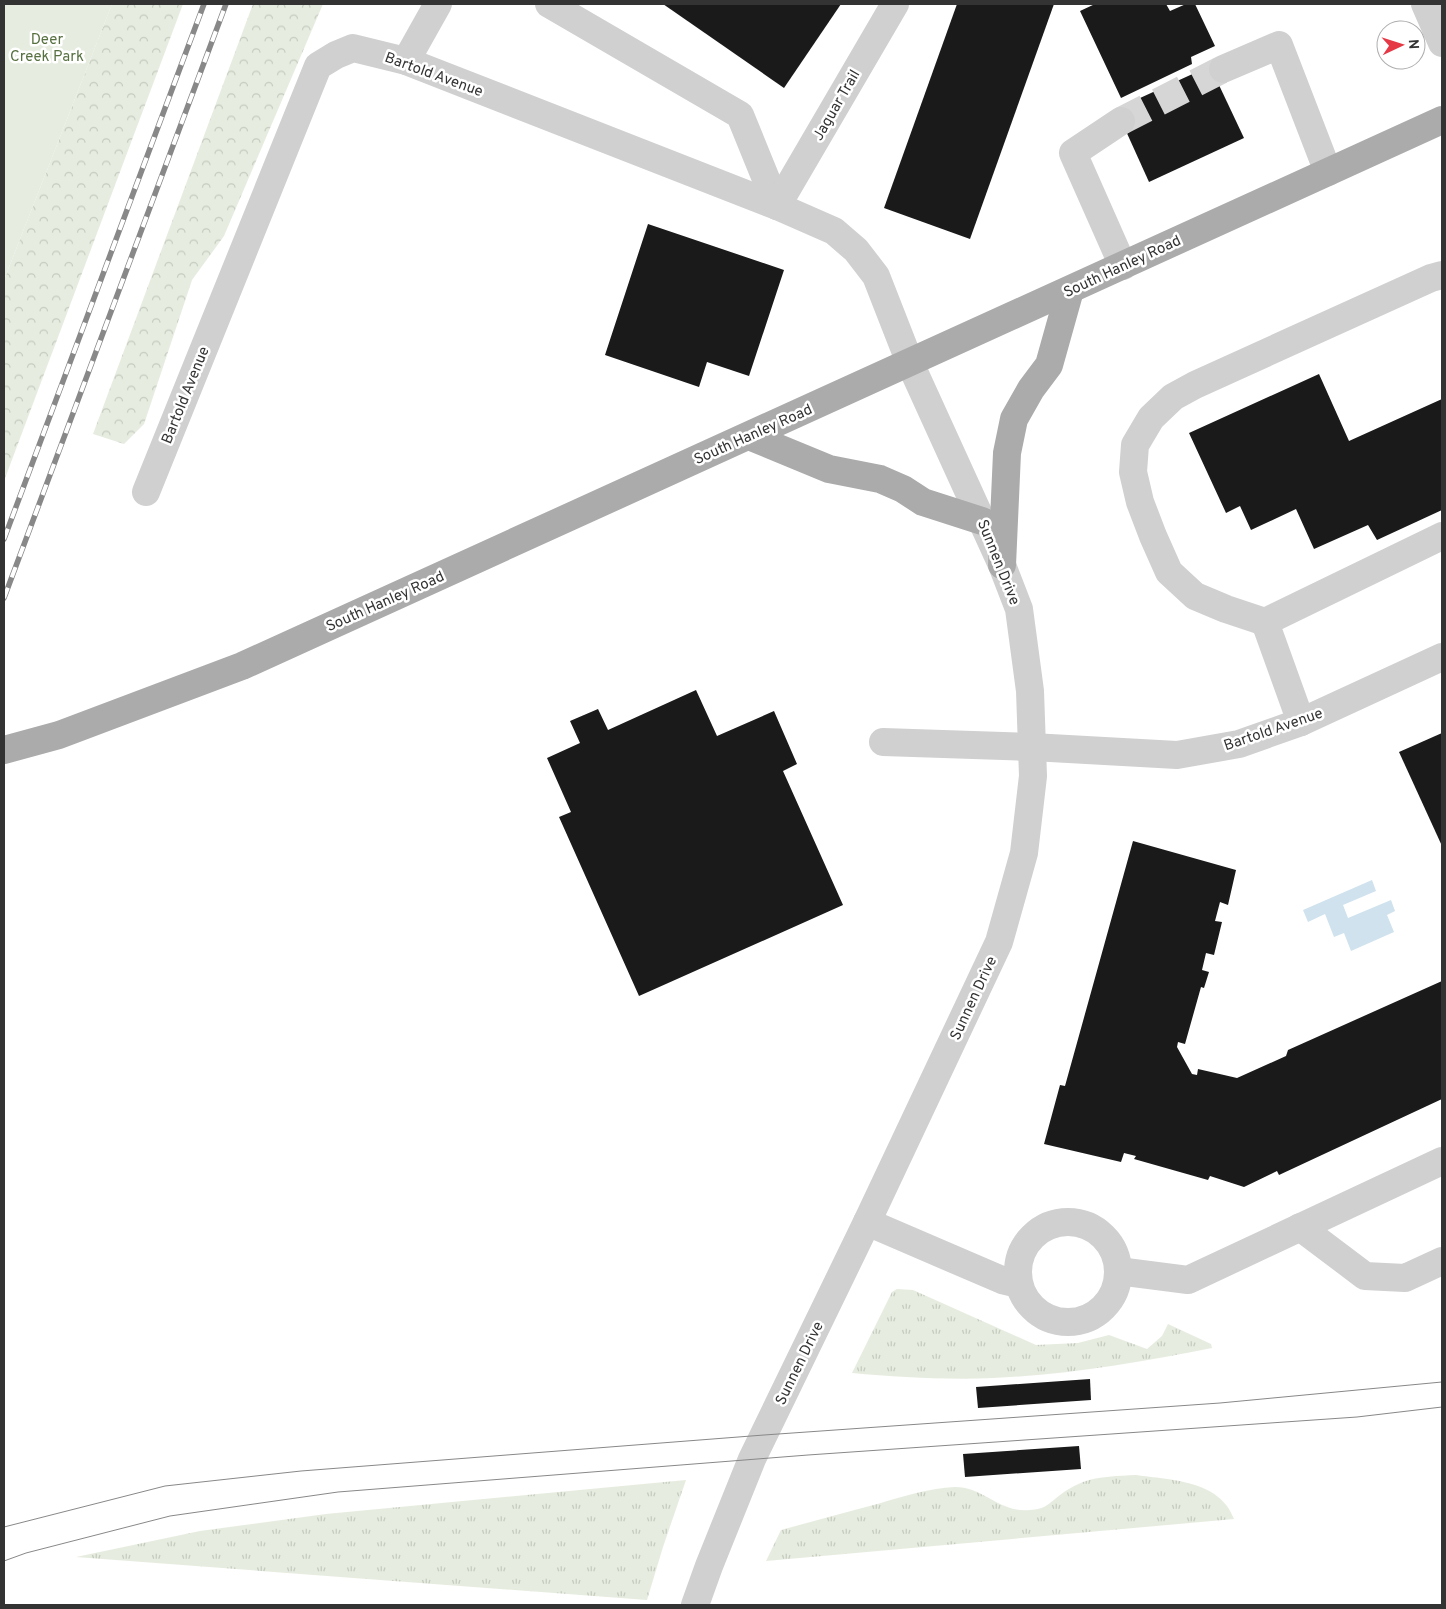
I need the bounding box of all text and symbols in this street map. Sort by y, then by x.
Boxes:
north arrow [1376,20,1426,70]
park label: Deer Creek Park [10,31,84,67]
text: N [1404,39,1421,50]
street label: Bartold Avenue [382,49,485,102]
street label: Jaguar Trail [809,67,865,145]
street label: South Hanley Road [1061,232,1184,303]
street label: Bartold Avenue [158,344,215,447]
street label: South Hanley Road [692,401,816,470]
street label: Sunnen Drive [972,517,1023,608]
street label: South Hanley Road [324,568,448,637]
street label: Bartold Avenue [1221,705,1325,756]
street label: Sunnen Drive [947,954,1002,1044]
street label: Sunnen Drive [772,1319,829,1409]

